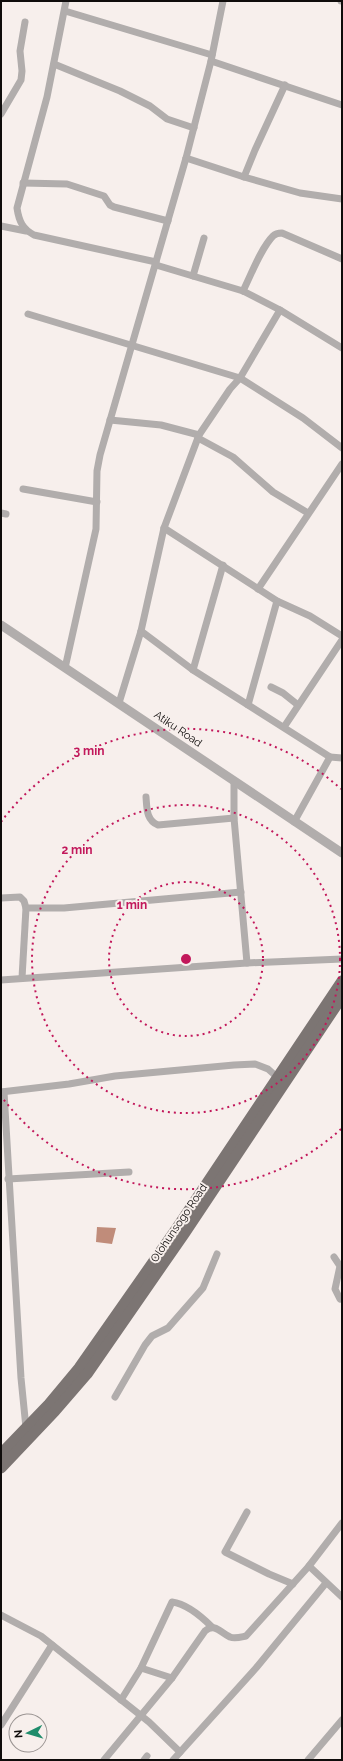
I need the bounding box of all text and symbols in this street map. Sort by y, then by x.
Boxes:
street label: Atiku Road [152,708,204,750]
text: 3 min [73,744,105,758]
text: 2 min [61,843,93,857]
text: 1 min [117,898,147,912]
centre of rings [179,952,193,966]
street label: Olohunsogo Road [148,1181,210,1265]
north arrow [8,1713,48,1753]
text: N [12,1729,25,1739]

